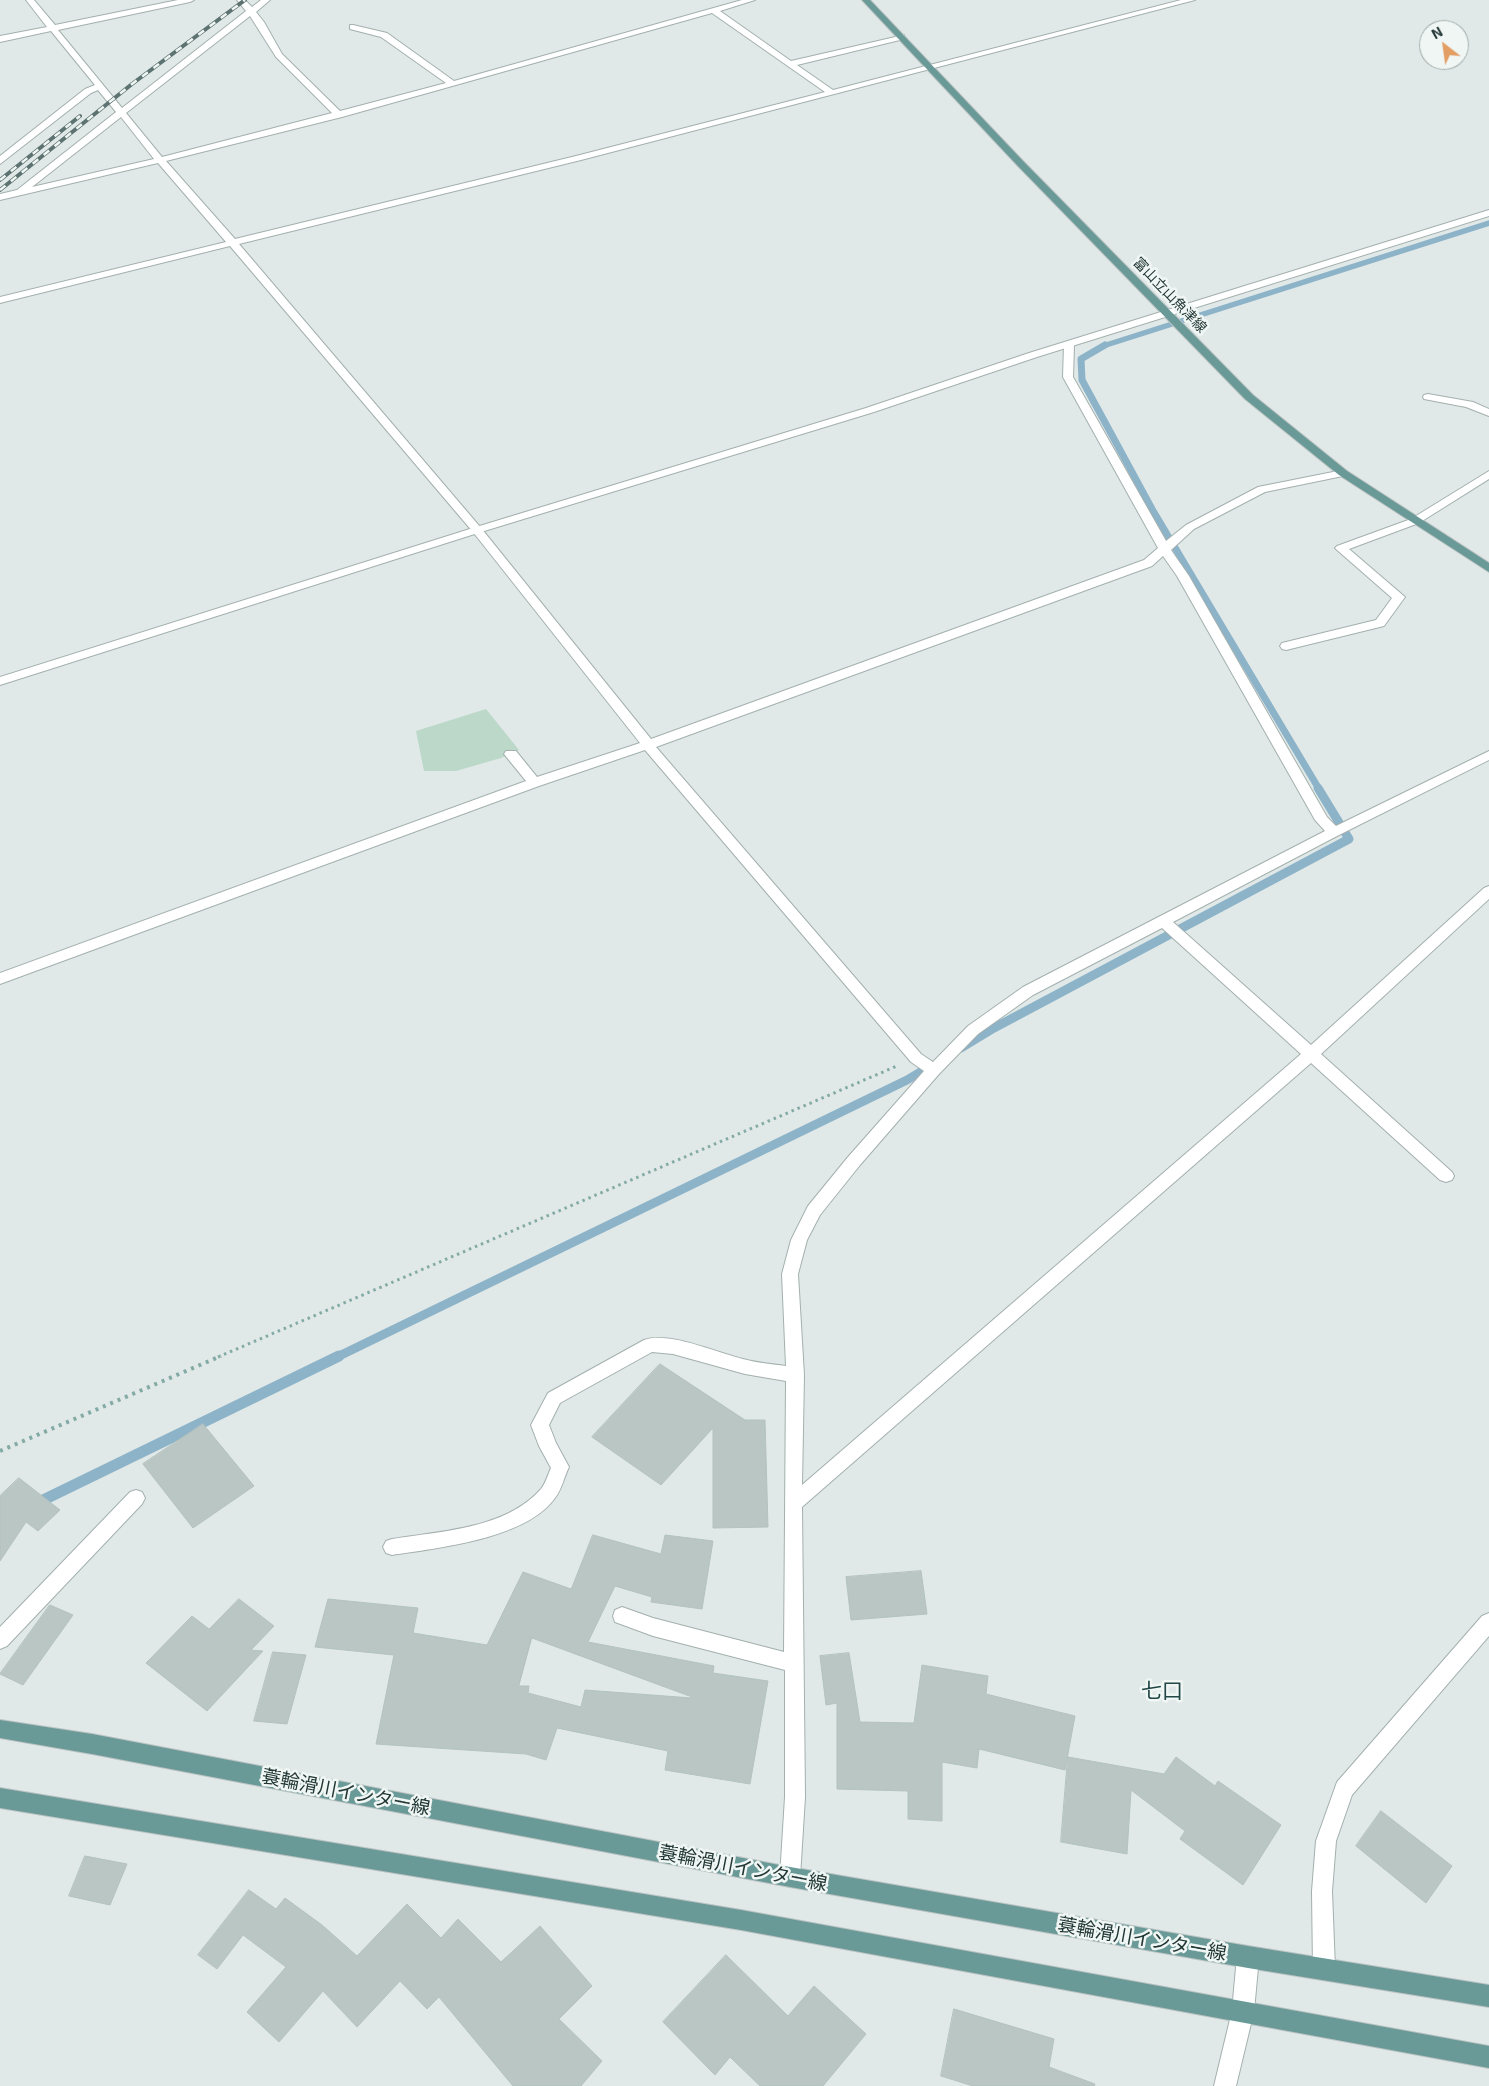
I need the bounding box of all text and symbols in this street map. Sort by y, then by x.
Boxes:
north arrow [1419,20,1469,70]
text: N [1428,23,1445,42]
street label: 富山立山魚津線 [1130,254,1210,336]
district label: 七口 [1141,1678,1183,1704]
street label: 蓑輪滑川インター線 [260,1764,432,1820]
street label: 蓑輪滑川インター線 [657,1840,829,1896]
street label: 蓑輪滑川インター線 [1056,1913,1228,1965]

